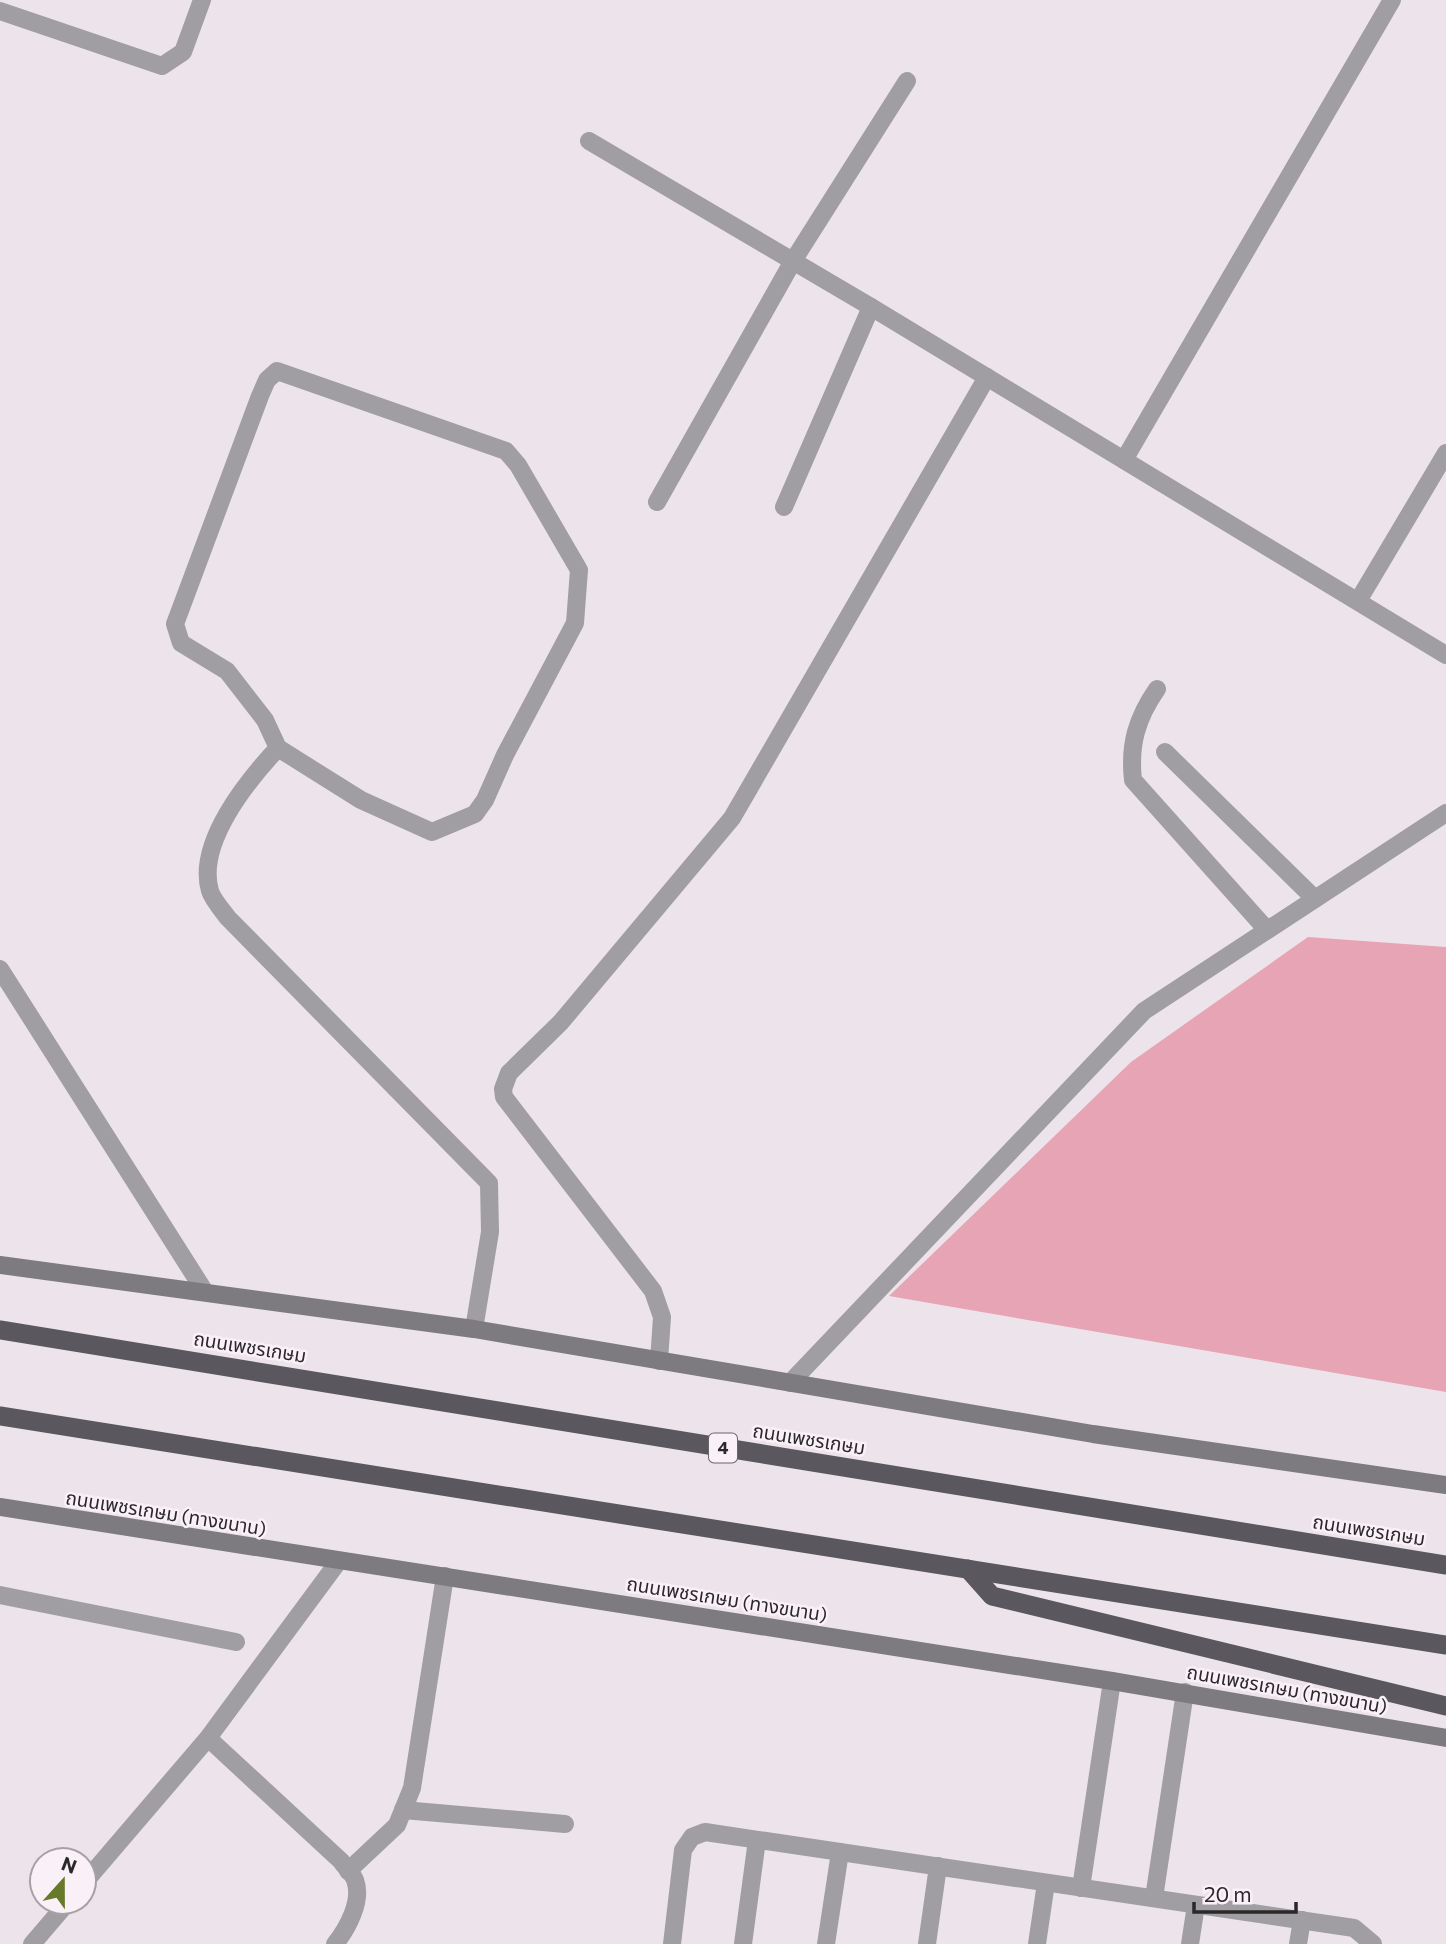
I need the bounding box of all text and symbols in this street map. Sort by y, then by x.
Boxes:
street label: ถนนเพชรเกษม [192,1326,308,1367]
street label: ถนนเพชรเกษม [751,1418,867,1459]
road number: 4 [709,1434,737,1462]
street label: ถนนเพชรเกษม (ทางขนาน) [64,1485,268,1540]
street label: ถนนเพชรเกษม [1311,1509,1427,1550]
street label: ถนนเพชรเกษม (ทางขนาน) [625,1571,829,1626]
street label: ถนนเพชรเกษม (ทางขนาน) [1185,1660,1389,1717]
north arrow [28,1846,98,1916]
text: N [58,1851,80,1878]
scale bar [1194,1870,1296,1914]
text: 20 m [1204,1881,1252,1906]

